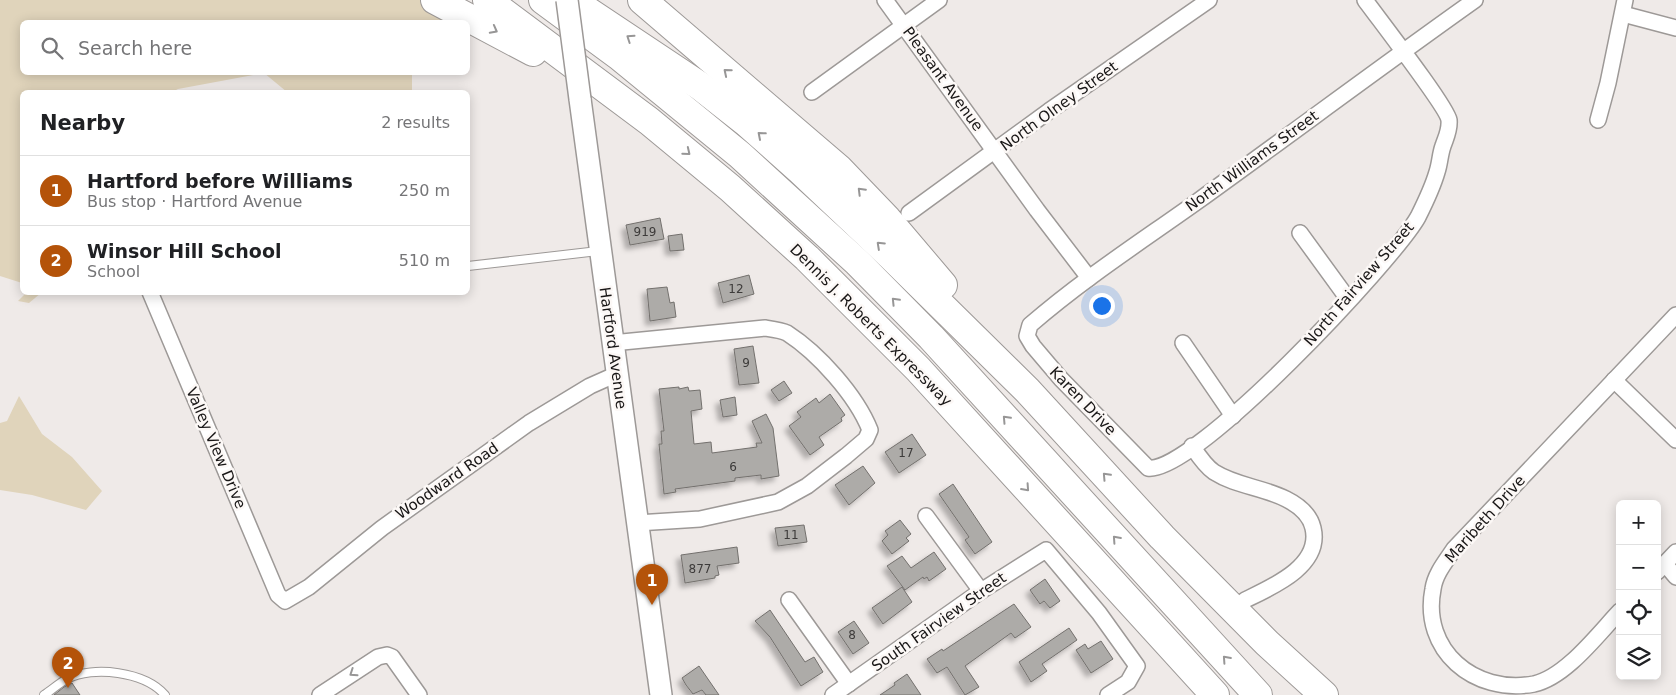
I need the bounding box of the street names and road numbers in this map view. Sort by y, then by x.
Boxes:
street label: Pleasant Avenue [899,23,987,135]
street label: North Olney Street [997,57,1121,155]
street label: North Williams Street [1182,107,1322,215]
street label: North Fairview Street [1300,218,1418,350]
street label: Dennis J. Roberts Expressway [786,240,956,410]
street label: Hartford Avenue [596,286,630,410]
street label: Karen Drive [1046,363,1120,439]
street label: Valley View Drive [182,385,250,511]
street label: Woodward Road [392,439,502,523]
street label: Maribeth Drive [1441,472,1529,566]
street label: South Fairview Street [868,569,1010,675]

